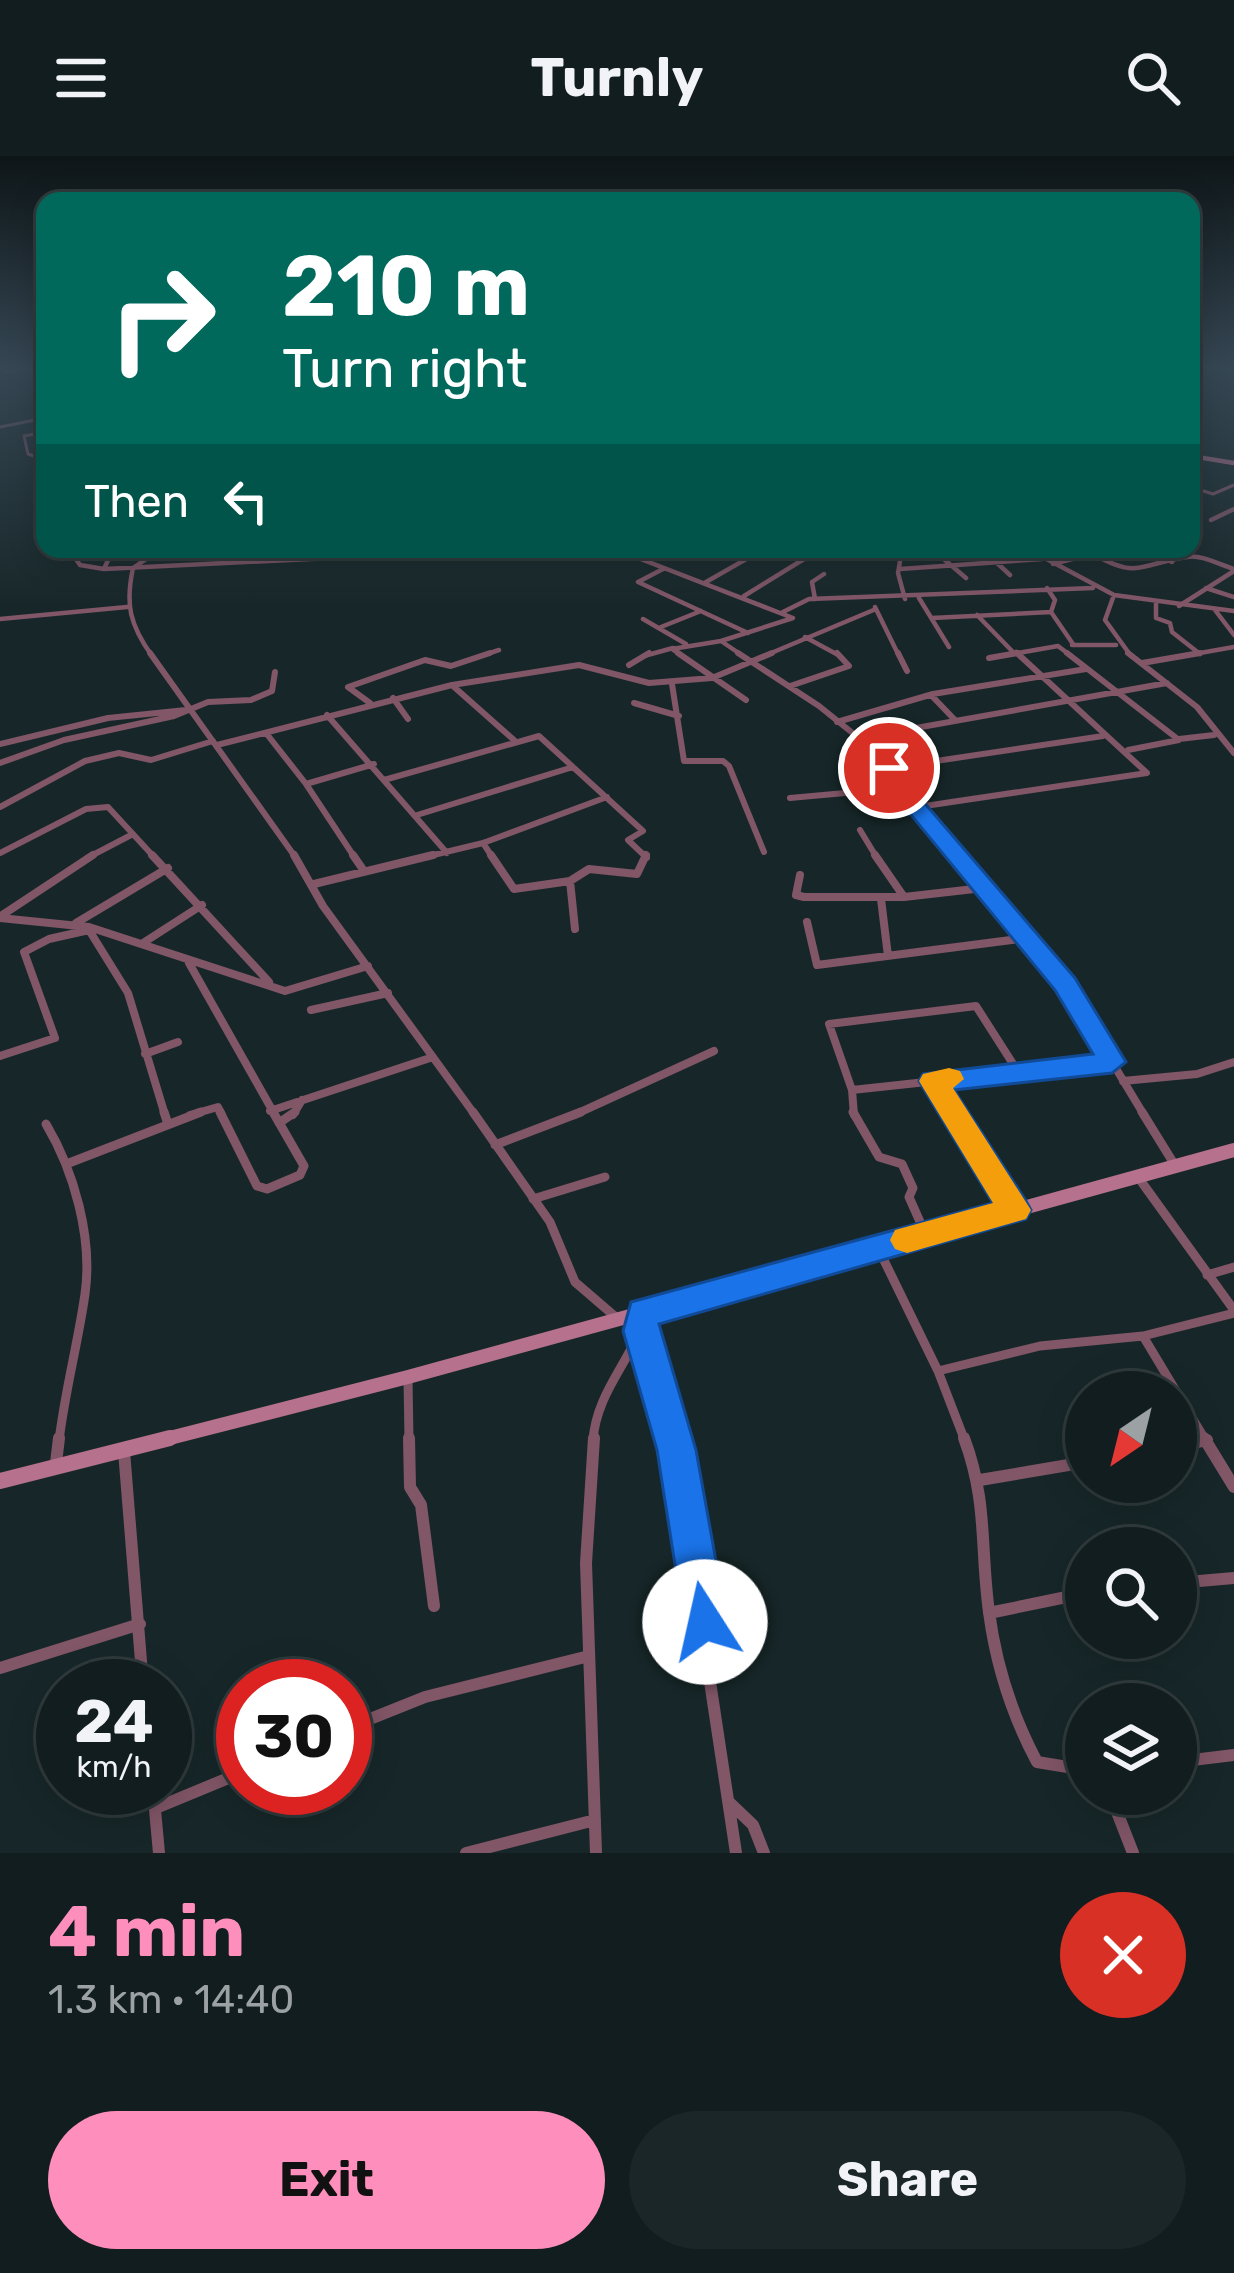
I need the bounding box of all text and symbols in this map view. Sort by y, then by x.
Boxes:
icon: menu [48,45,114,111]
icon: search [1120,45,1186,111]
text: Turnly [531,46,703,110]
text: 210 m [282,236,530,336]
icon: right [84,240,240,396]
text: Turn right [282,337,527,401]
icon: left [213,468,279,534]
text: Then [84,475,189,528]
pin [838,717,940,819]
icon: arrive [856,735,922,801]
north arrow [1065,1371,1197,1503]
map controls [1065,1371,1197,1815]
button: search [1065,1527,1197,1659]
position arrow [642,1559,768,1685]
speed limit sign: 30 [216,1659,372,1815]
button: layers [1065,1683,1197,1815]
text: 24 [74,1686,154,1757]
text: km/h [77,1749,151,1785]
text: 4 min [48,1889,245,1974]
button: close [1060,1892,1186,2018]
text: 1.3 km · 14:40 [48,1977,294,2023]
button: Exit [48,2111,605,2249]
button: Share [629,2111,1186,2249]

